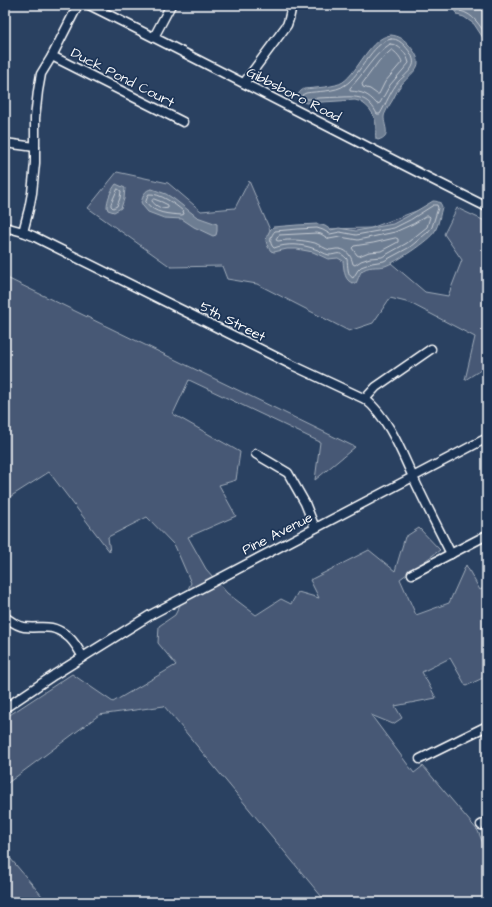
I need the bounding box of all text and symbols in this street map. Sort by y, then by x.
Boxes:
street label: Duck Pond Court [67,43,178,113]
street label: Gibbsboro Road [243,62,344,127]
street label: 5th Street [196,297,269,347]
street label: Pine Avenue [239,507,317,560]

